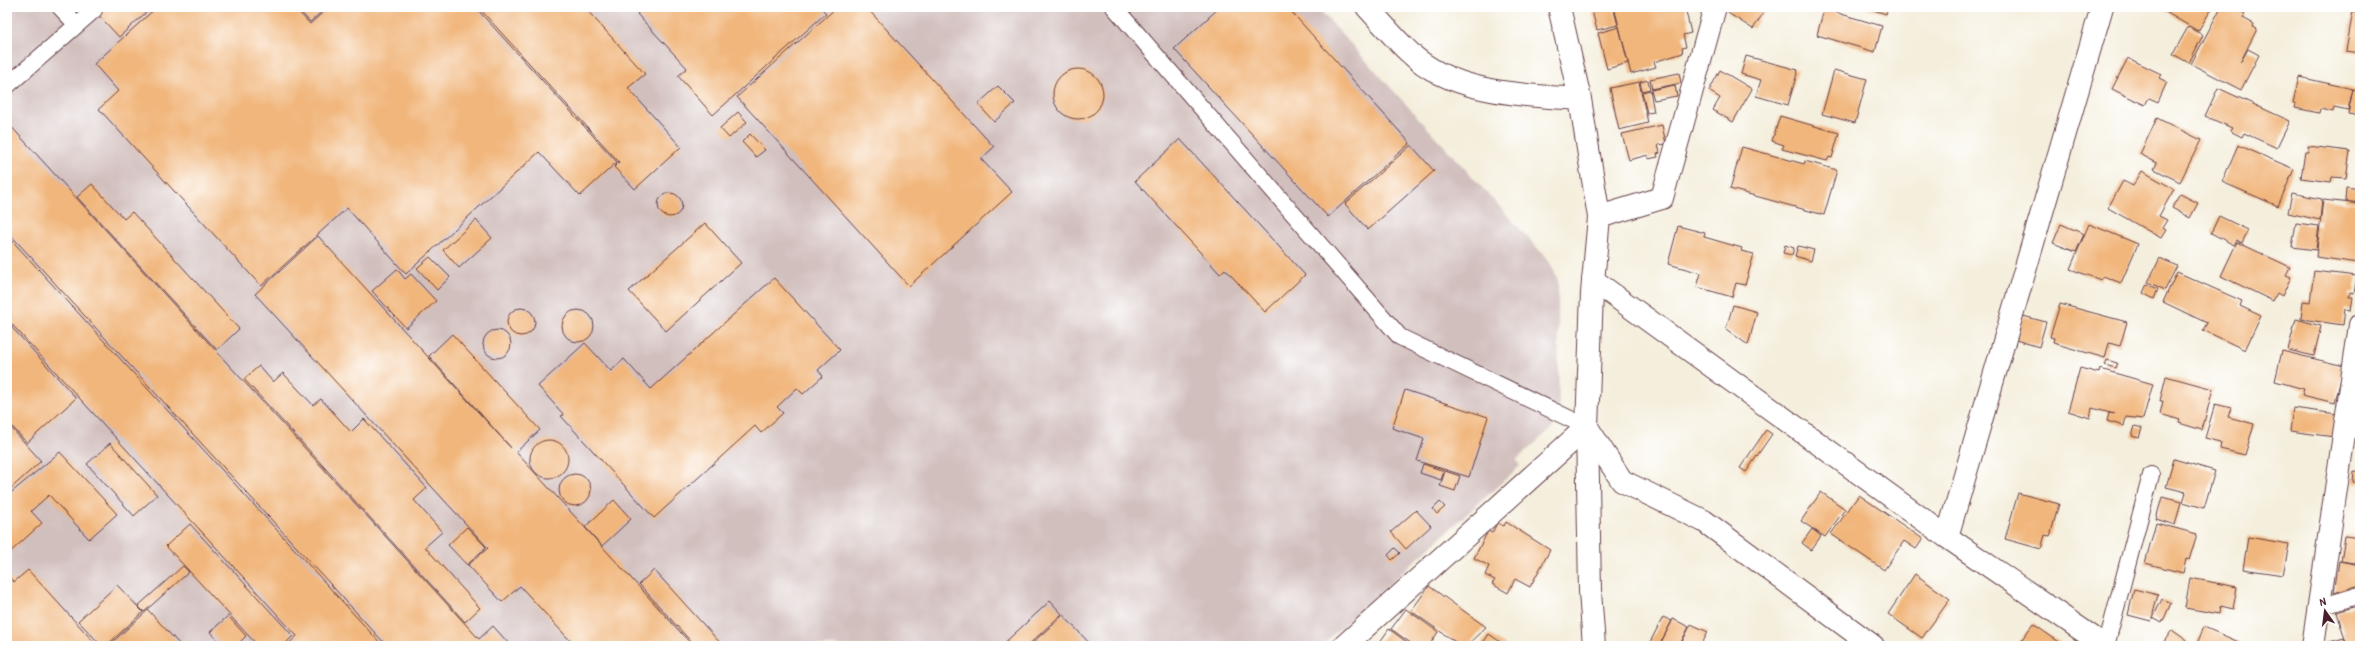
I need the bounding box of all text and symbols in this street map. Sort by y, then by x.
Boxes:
north arrow [2305,591,2345,631]
text: N [2318,594,2327,609]

